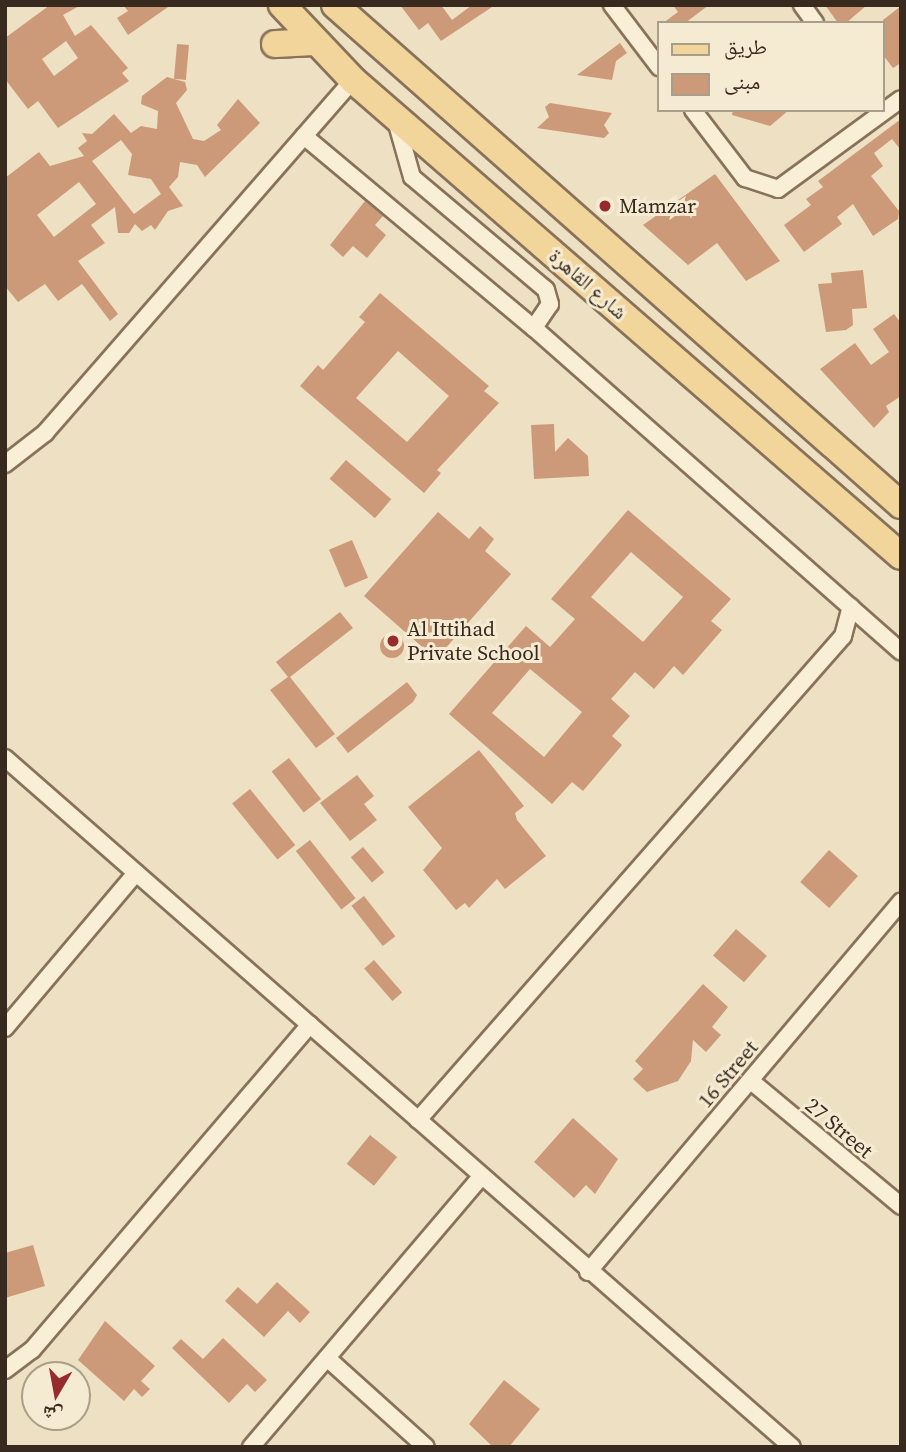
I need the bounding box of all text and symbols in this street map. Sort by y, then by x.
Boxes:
legend [657,21,885,112]
text: طريق [724,32,767,61]
text: مبنى [724,67,760,96]
place label: Mamzar [619,193,696,219]
marker: Mamzar [597,198,613,214]
street label: شارع القاهرة [544,243,632,325]
place label: Al Ittihad Private School [407,616,540,666]
marker: Al Ittihad Private School [385,633,401,649]
street label: 16 Street [693,1035,763,1113]
street label: 27 Street [800,1093,878,1163]
north arrow [21,1361,91,1431]
text: ش [41,1400,65,1429]

